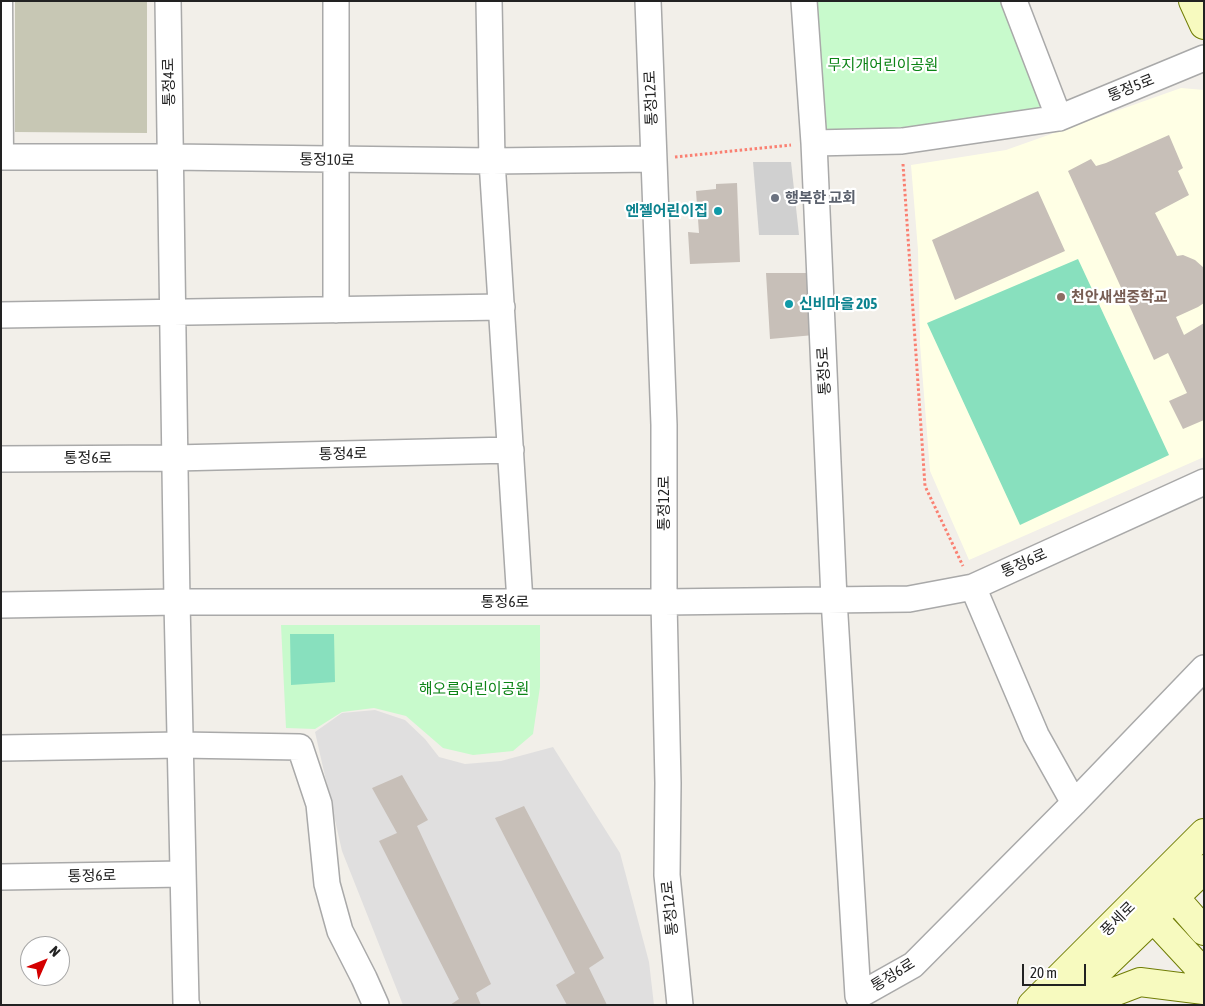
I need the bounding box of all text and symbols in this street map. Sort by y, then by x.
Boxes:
park label: 무지개어린이공원 [828,56,938,74]
street label: 통정4로 [160,58,178,106]
street label: 통정12로 [641,70,661,126]
street label: 통정5로 [1105,71,1157,105]
street label: 통정10로 [299,151,355,169]
place label: 행복한 교회 [785,189,856,207]
marker: 행복한 교회 [769,192,781,204]
place label: 엔젤어린이집 [625,202,708,220]
marker: 엔젤어린이집 [712,205,724,217]
place label: 천안새샘중학교 [1071,288,1168,306]
marker: 천안새샘중학교 [1055,291,1067,303]
place label: 신비마을 205 [799,295,877,313]
marker: 신비마을 205 [783,298,795,310]
street label: 통정5로 [814,346,834,396]
street label: 통정4로 [319,445,367,463]
street label: 통정6로 [64,449,112,467]
street label: 통정12로 [655,475,673,531]
street label: 통정6로 [998,545,1050,581]
street label: 통정6로 [481,593,529,611]
park label: 해오름어린이공원 [419,680,529,698]
street label: 통정6로 [68,867,116,885]
street label: 통정12로 [658,879,682,937]
street label: 풍세로 [1097,898,1139,940]
north arrow [20,936,70,986]
text: N [46,943,64,960]
scale bar [1025,954,1089,986]
street label: 통정6로 [868,955,918,995]
text: 20 m [1030,964,1057,981]

